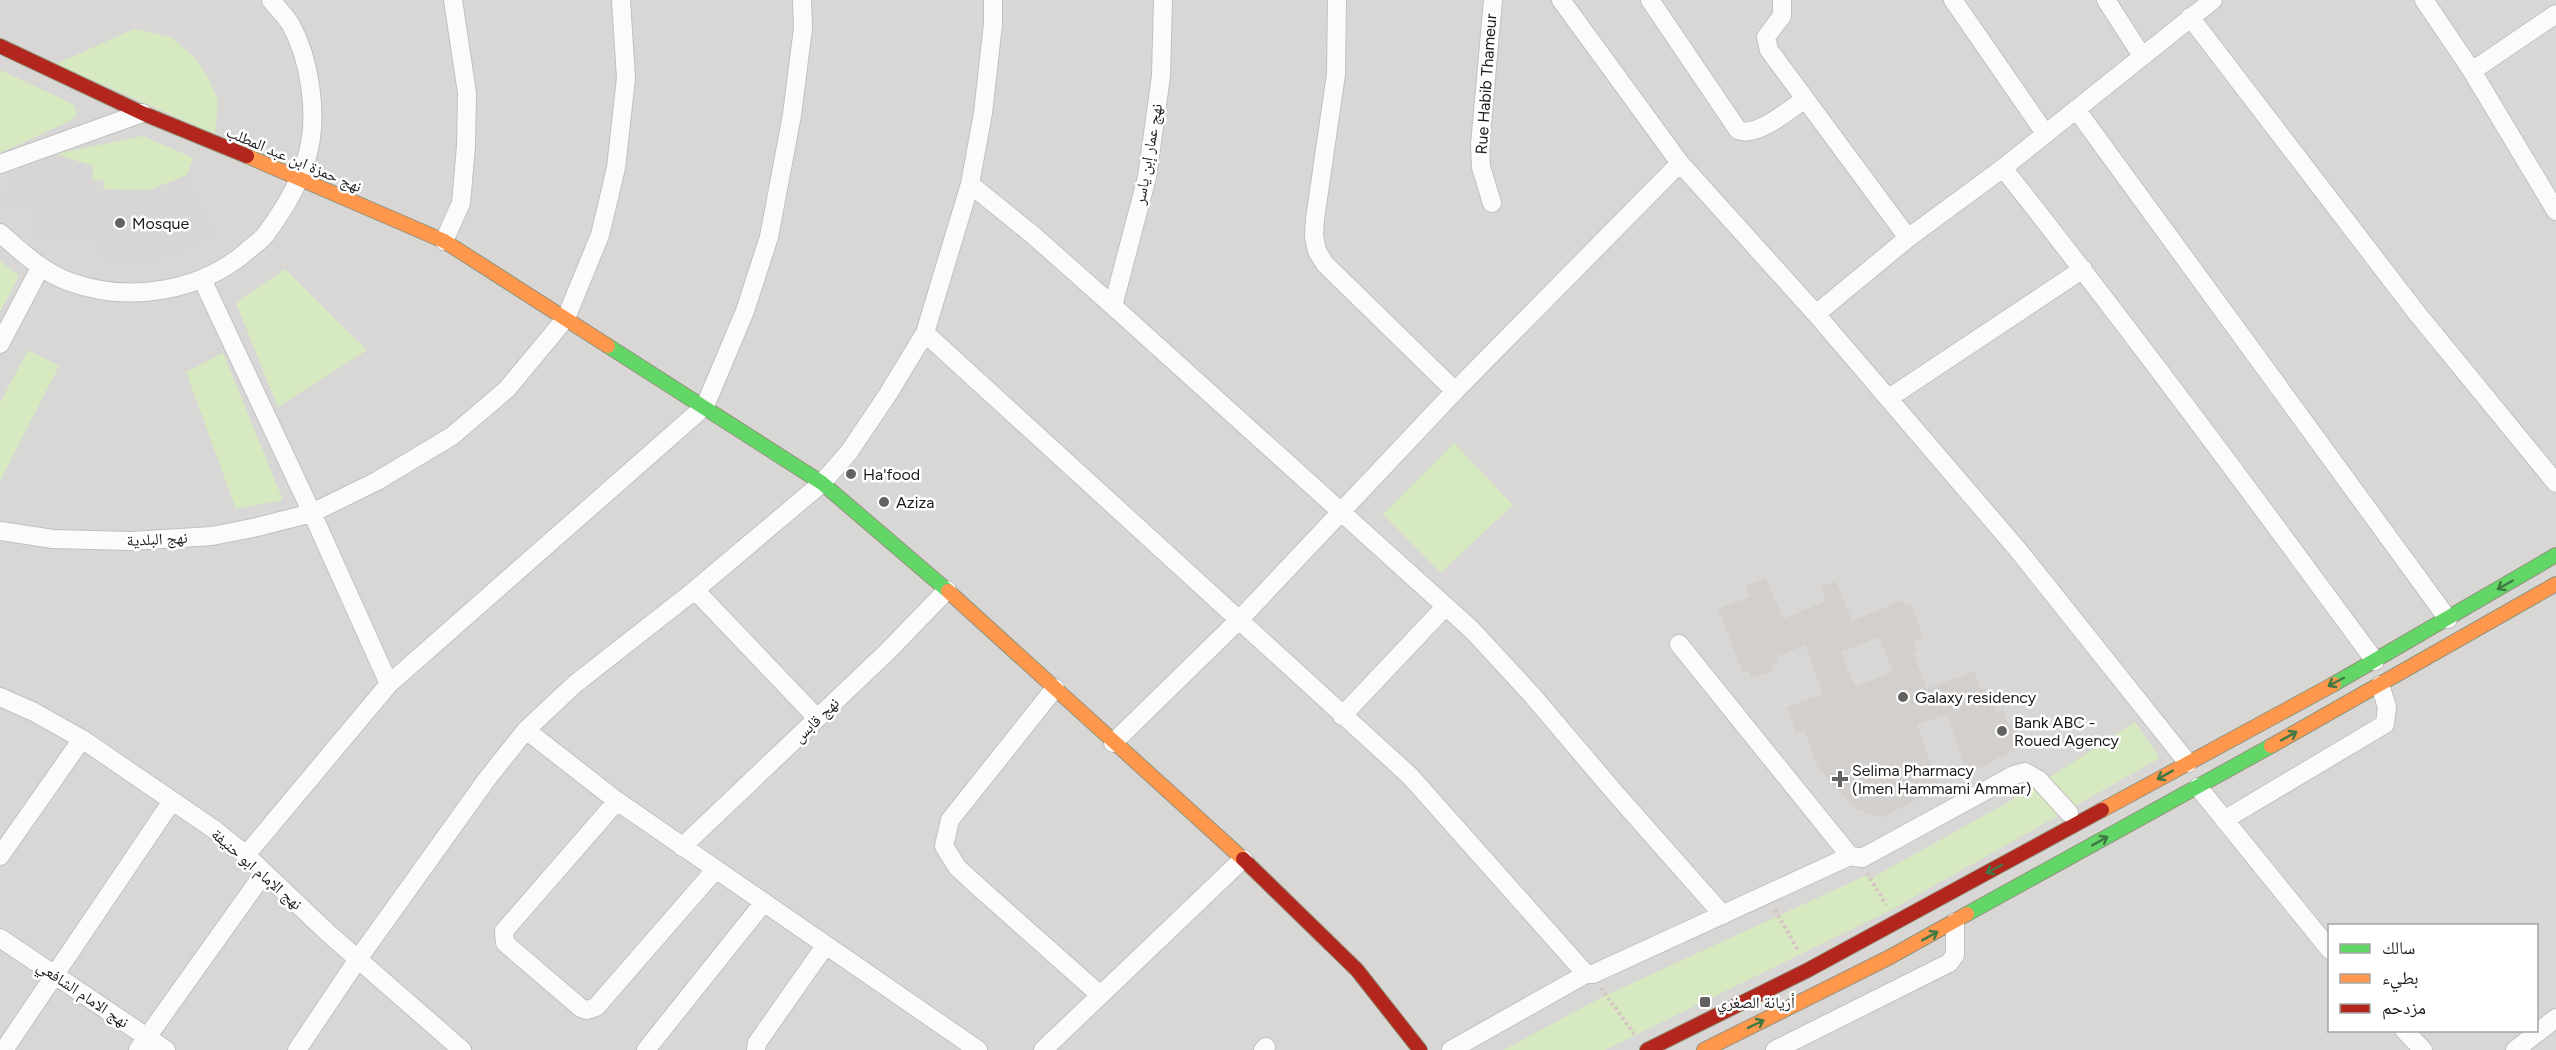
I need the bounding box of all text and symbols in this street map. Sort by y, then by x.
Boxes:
street label: Rue Habib Thameur [1472,13,1500,155]
street label: نهج عمار إبن ياسر [1130,102,1167,207]
street label: نهج حمزة ابن عبد المطلب [223,122,365,197]
place label: Mosque [132,214,189,233]
marker: Mosque [113,216,127,230]
place label: Ha'food [863,465,920,484]
marker: Ha'food [844,467,858,481]
place label: Aziza [896,493,934,512]
marker: Aziza [877,495,891,509]
street label: نهج البلدية [126,528,188,551]
one-way arrow [2497,580,2515,591]
one-way arrow [2328,677,2346,688]
place label: Galaxy residency [1915,688,2037,707]
marker: Galaxy residency [1896,690,1910,704]
street label: نهج قابس [789,694,844,747]
place label: Bank ABC - Roued Agency [2014,713,2120,750]
marker: Bank ABC - Roued Agency [1995,724,2009,738]
one-way arrow [2280,730,2297,742]
place label: Selima Pharmacy (Imen Hammami Ammar) [1852,761,2031,798]
one-way arrow [2157,769,2174,781]
marker: Selima Pharmacy (Imen Hammami Ammar) [1833,772,1847,786]
street label: نهج الإمام ابو حنيفة [207,824,306,914]
one-way arrow [2091,834,2108,846]
one-way arrow [1986,863,2003,875]
legend [2328,924,2538,1032]
one-way arrow [1920,930,1938,941]
text: سالك [2382,937,2415,959]
street label: نهج الامام الشافعي [32,956,132,1034]
text: بطيء [2382,967,2419,993]
place label: أريانة الصغري [1717,993,1795,1015]
marker: أريانة الصغري [1698,995,1712,1009]
text: مزدحم [2382,997,2426,1020]
one-way arrow [1747,1018,1764,1030]

